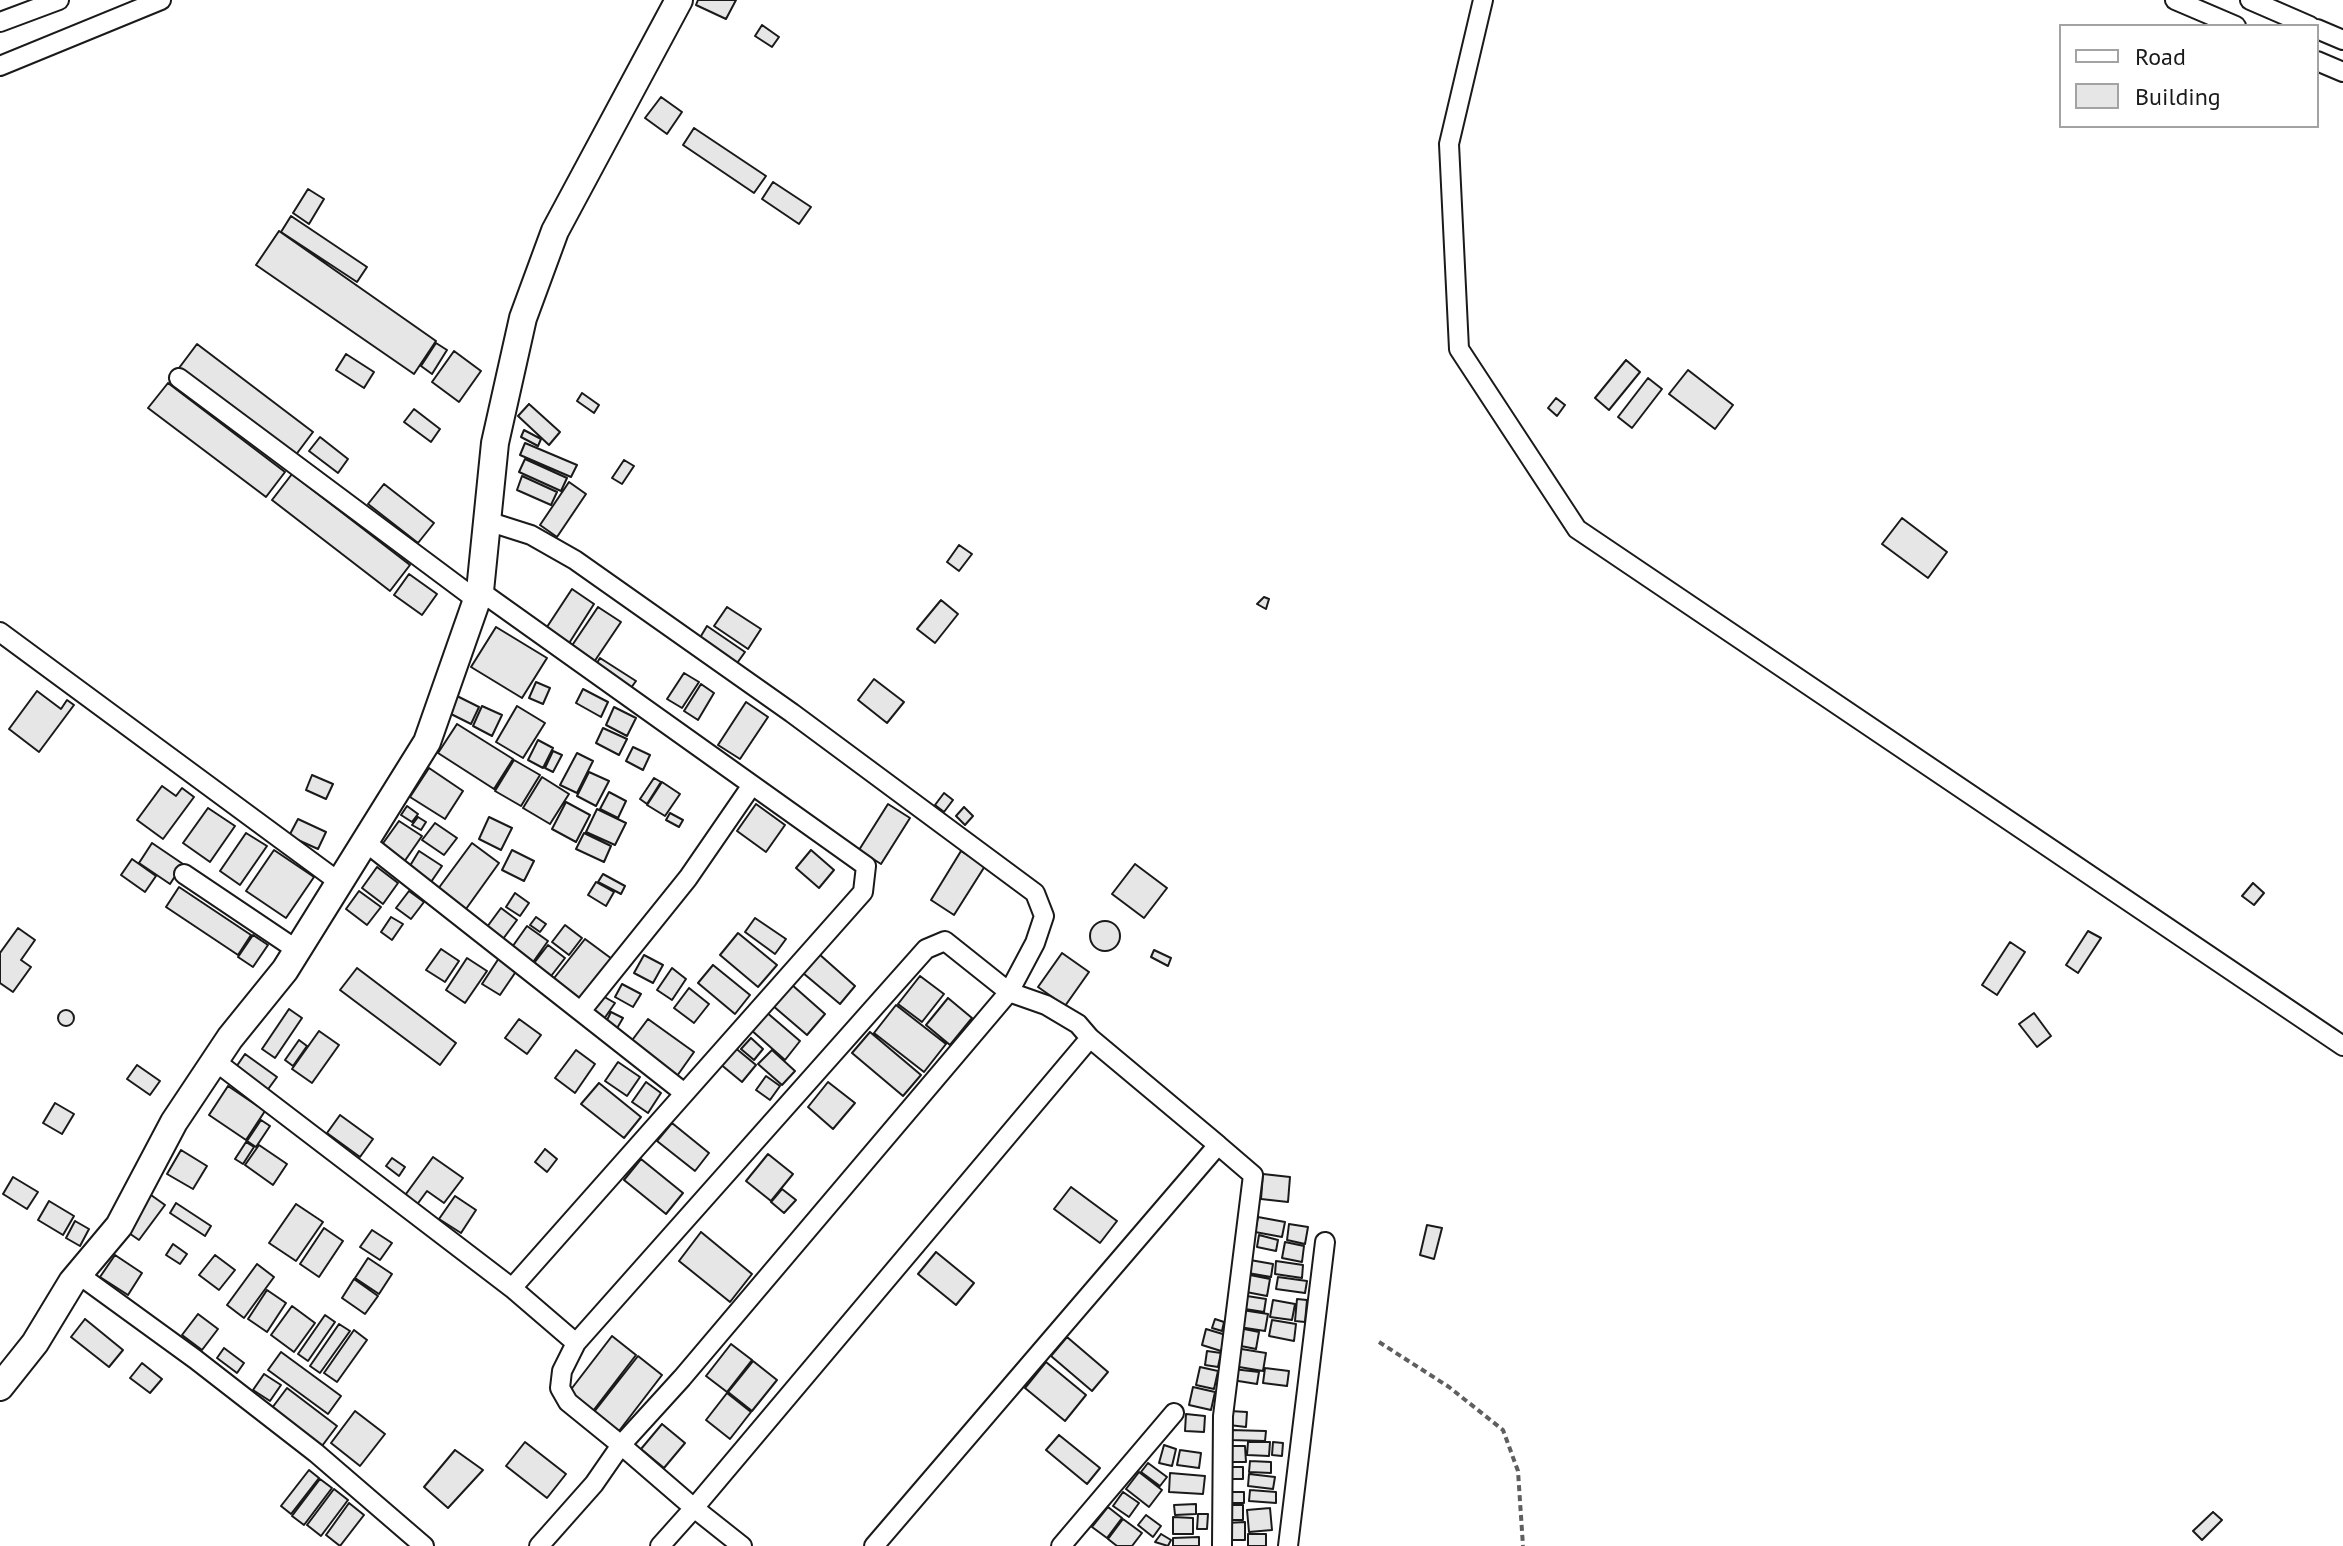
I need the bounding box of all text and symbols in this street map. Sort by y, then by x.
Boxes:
legend [2059,24,2319,128]
text: Road [2135,41,2186,72]
text: Building [2135,81,2221,112]

